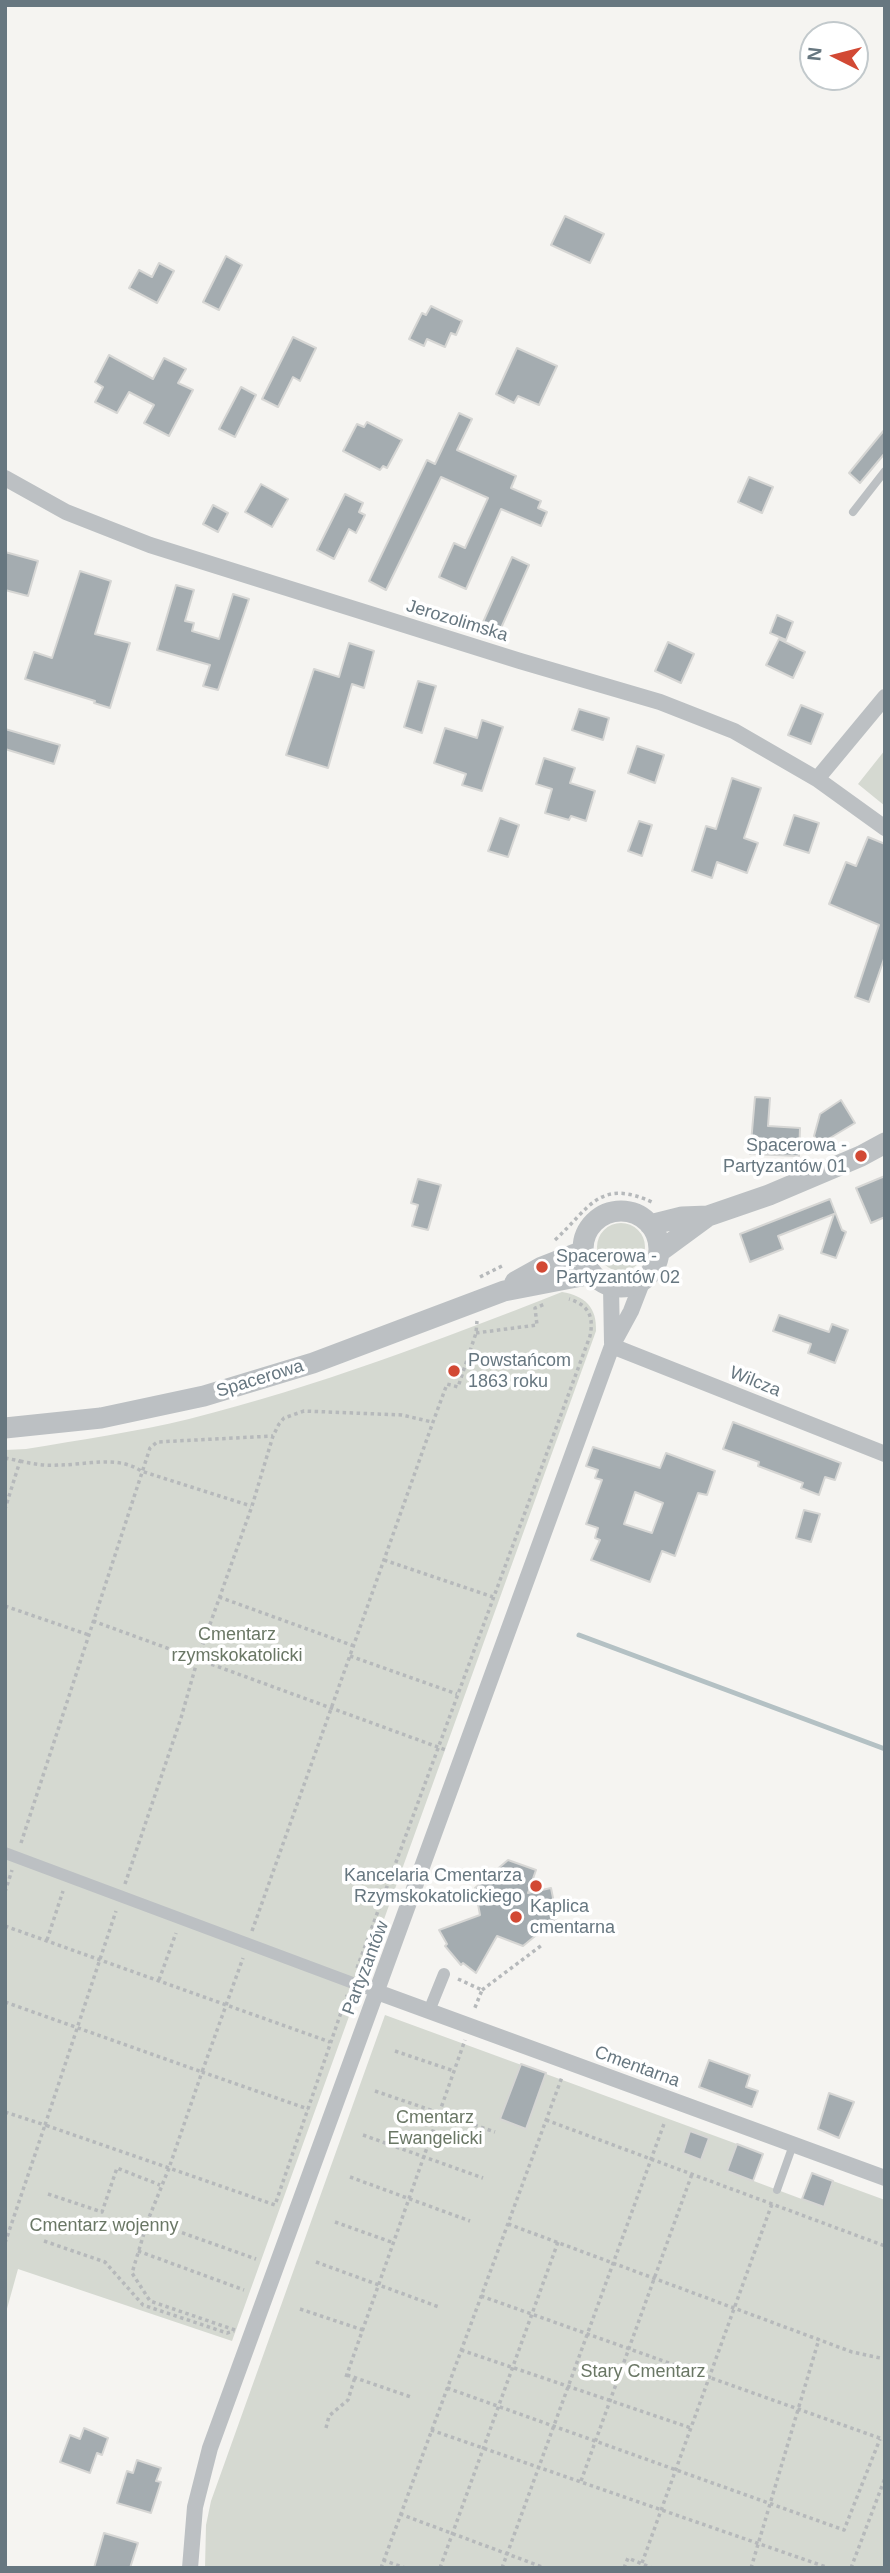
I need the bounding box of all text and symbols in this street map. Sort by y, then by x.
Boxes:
north arrow [799,21,869,91]
text: N [803,46,826,62]
street label: Jerozolimska [404,595,510,647]
place label: Spacerowa - Partyzantów 01 [723,1135,847,1178]
marker: Spacerowa - Partyzantów 01 [853,1148,869,1164]
place label: Spacerowa - Partyzantów 02 [556,1246,680,1288]
marker: Spacerowa - Partyzantów 02 [534,1259,550,1275]
place label: Powstańcom 1863 roku [468,1350,571,1392]
street label: Spacerowa [214,1356,306,1402]
street label: Wilcza [726,1362,784,1402]
marker: Powstańcom 1863 roku [446,1363,462,1379]
park label: Cmentarz rzymskokatolicki [171,1624,303,1666]
place label: Kancelaria Cmentarza Rzymskokatolickiego [344,1865,522,1908]
marker: Kancelaria Cmentarza Rzymskokatolickiego [528,1878,544,1894]
place label: Kaplica cmentarna [530,1896,615,1938]
marker: Kaplica cmentarna [508,1909,524,1925]
street label: Partyzantów [338,1918,394,2018]
street label: Cmentarna [591,2042,683,2092]
park label: Cmentarz Ewangelicki [387,2107,483,2150]
park label: Cmentarz wojenny [29,2215,179,2237]
park label: Stary Cmentarz [580,2361,706,2383]

